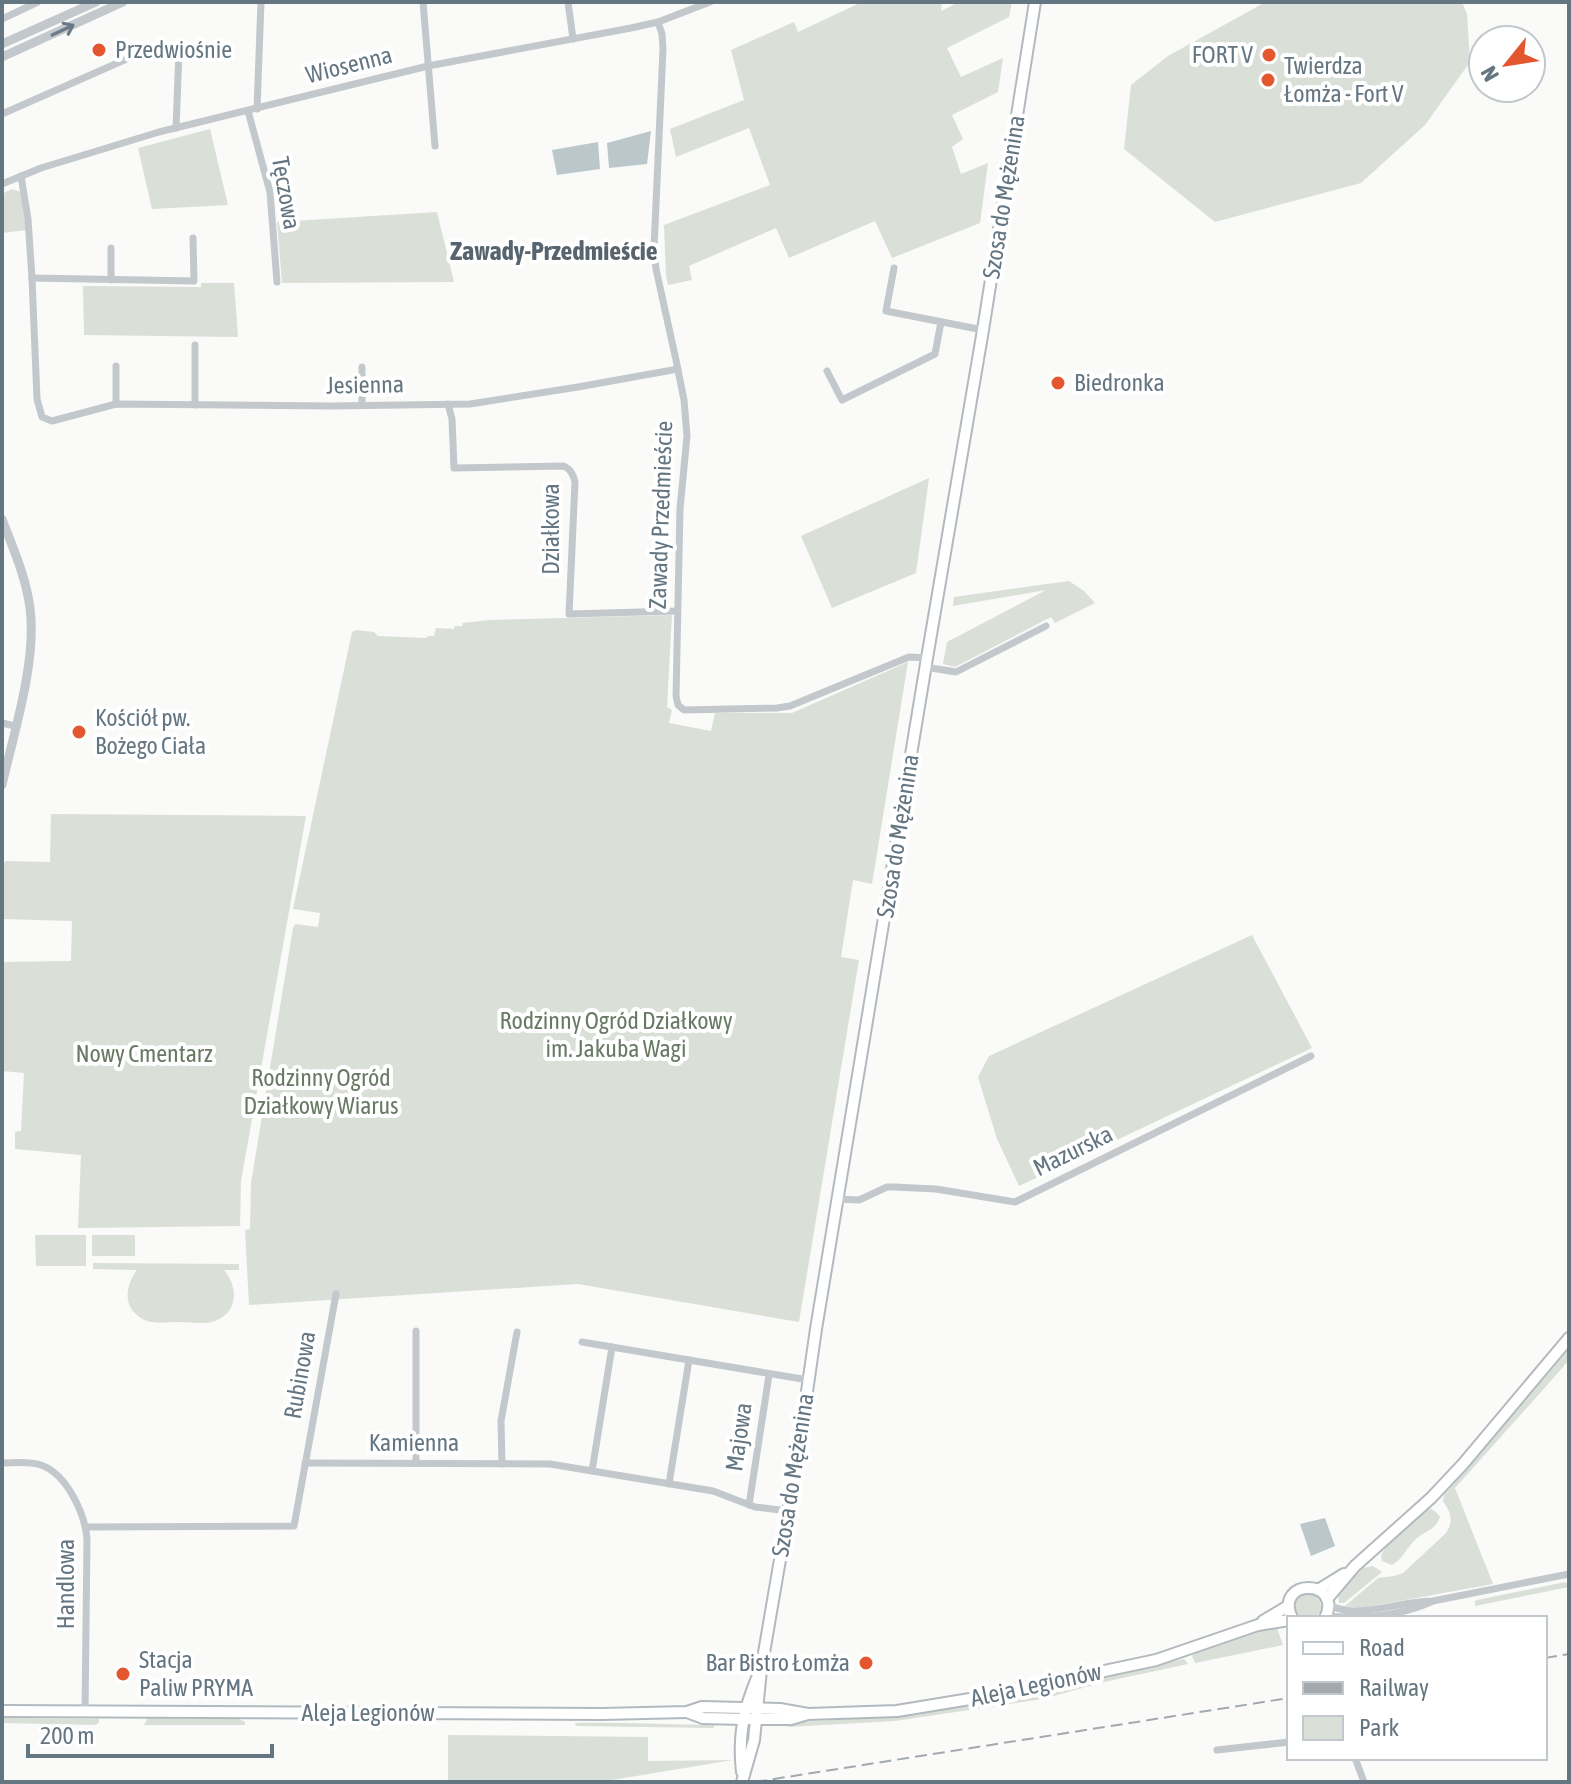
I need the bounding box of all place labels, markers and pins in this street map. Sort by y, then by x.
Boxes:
place label: Przedwiośnie [115,36,232,63]
marker: Przedwiośnie [90,41,108,59]
place label: FORT V [1192,41,1253,68]
marker: FORT V [1260,46,1278,64]
place label: Twierdza Łomża - Fort V [1284,52,1404,107]
marker: Twierdza Łomża - Fort V [1259,71,1277,89]
place label: Biedronka [1074,369,1165,396]
marker: Biedronka [1049,374,1067,392]
place label: Kościół pw. Bożego Ciała [95,704,206,759]
marker: Kościół pw. Bożego Ciała [70,723,88,741]
place label: Stacja Paliw PRYMA [139,1646,253,1701]
place label: Bar Bistro Łomża [706,1649,850,1676]
marker: Bar Bistro Łomża [857,1654,875,1672]
marker: Stacja Paliw PRYMA [114,1665,132,1683]

